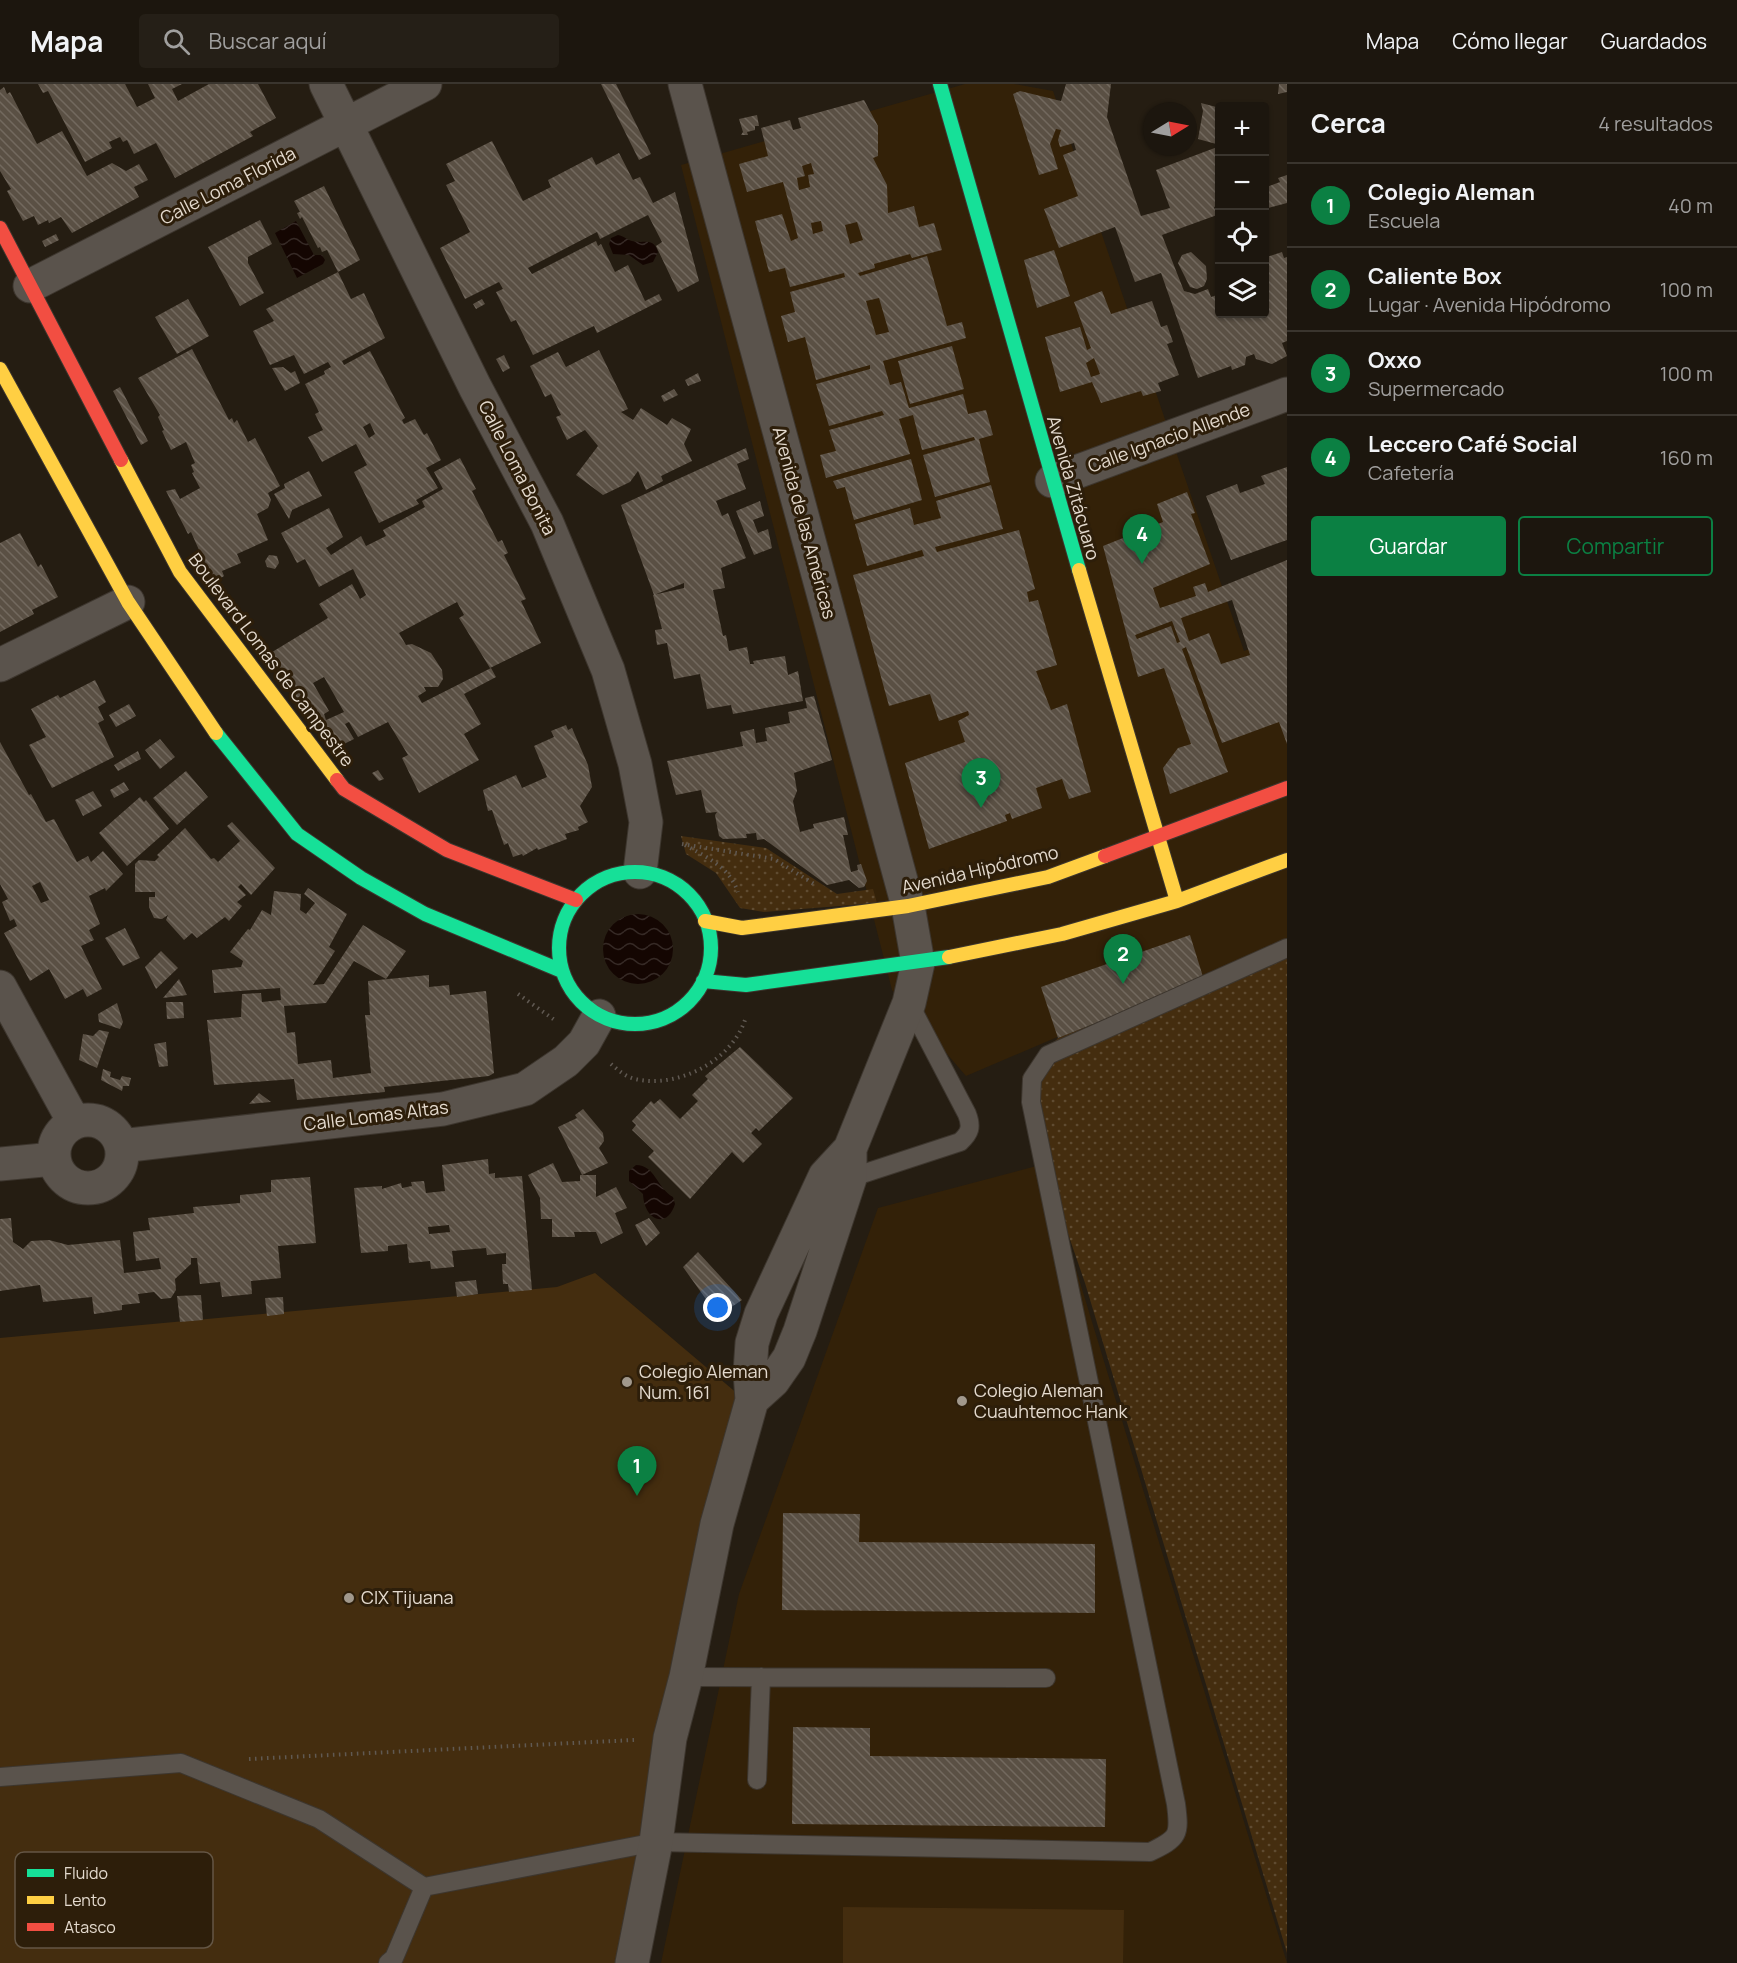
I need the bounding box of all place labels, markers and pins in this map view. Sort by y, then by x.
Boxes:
pin: 4 [1122,514,1162,564]
pin: 3 [962,758,1000,808]
pin: 2 [1104,934,1142,984]
place label: Colegio Aleman Num. 161 [639,1359,768,1404]
marker: Colegio Aleman Num. 161 [620,1375,634,1389]
place label: Colegio Aleman Cuauhtemoc Hank [974,1378,1128,1423]
marker: Colegio Aleman Cuauhtemoc Hank [955,1394,969,1408]
pin: 1 [618,1446,656,1496]
place label: CIX Tijuana [361,1585,453,1609]
marker: CIX Tijuana [342,1591,356,1605]

